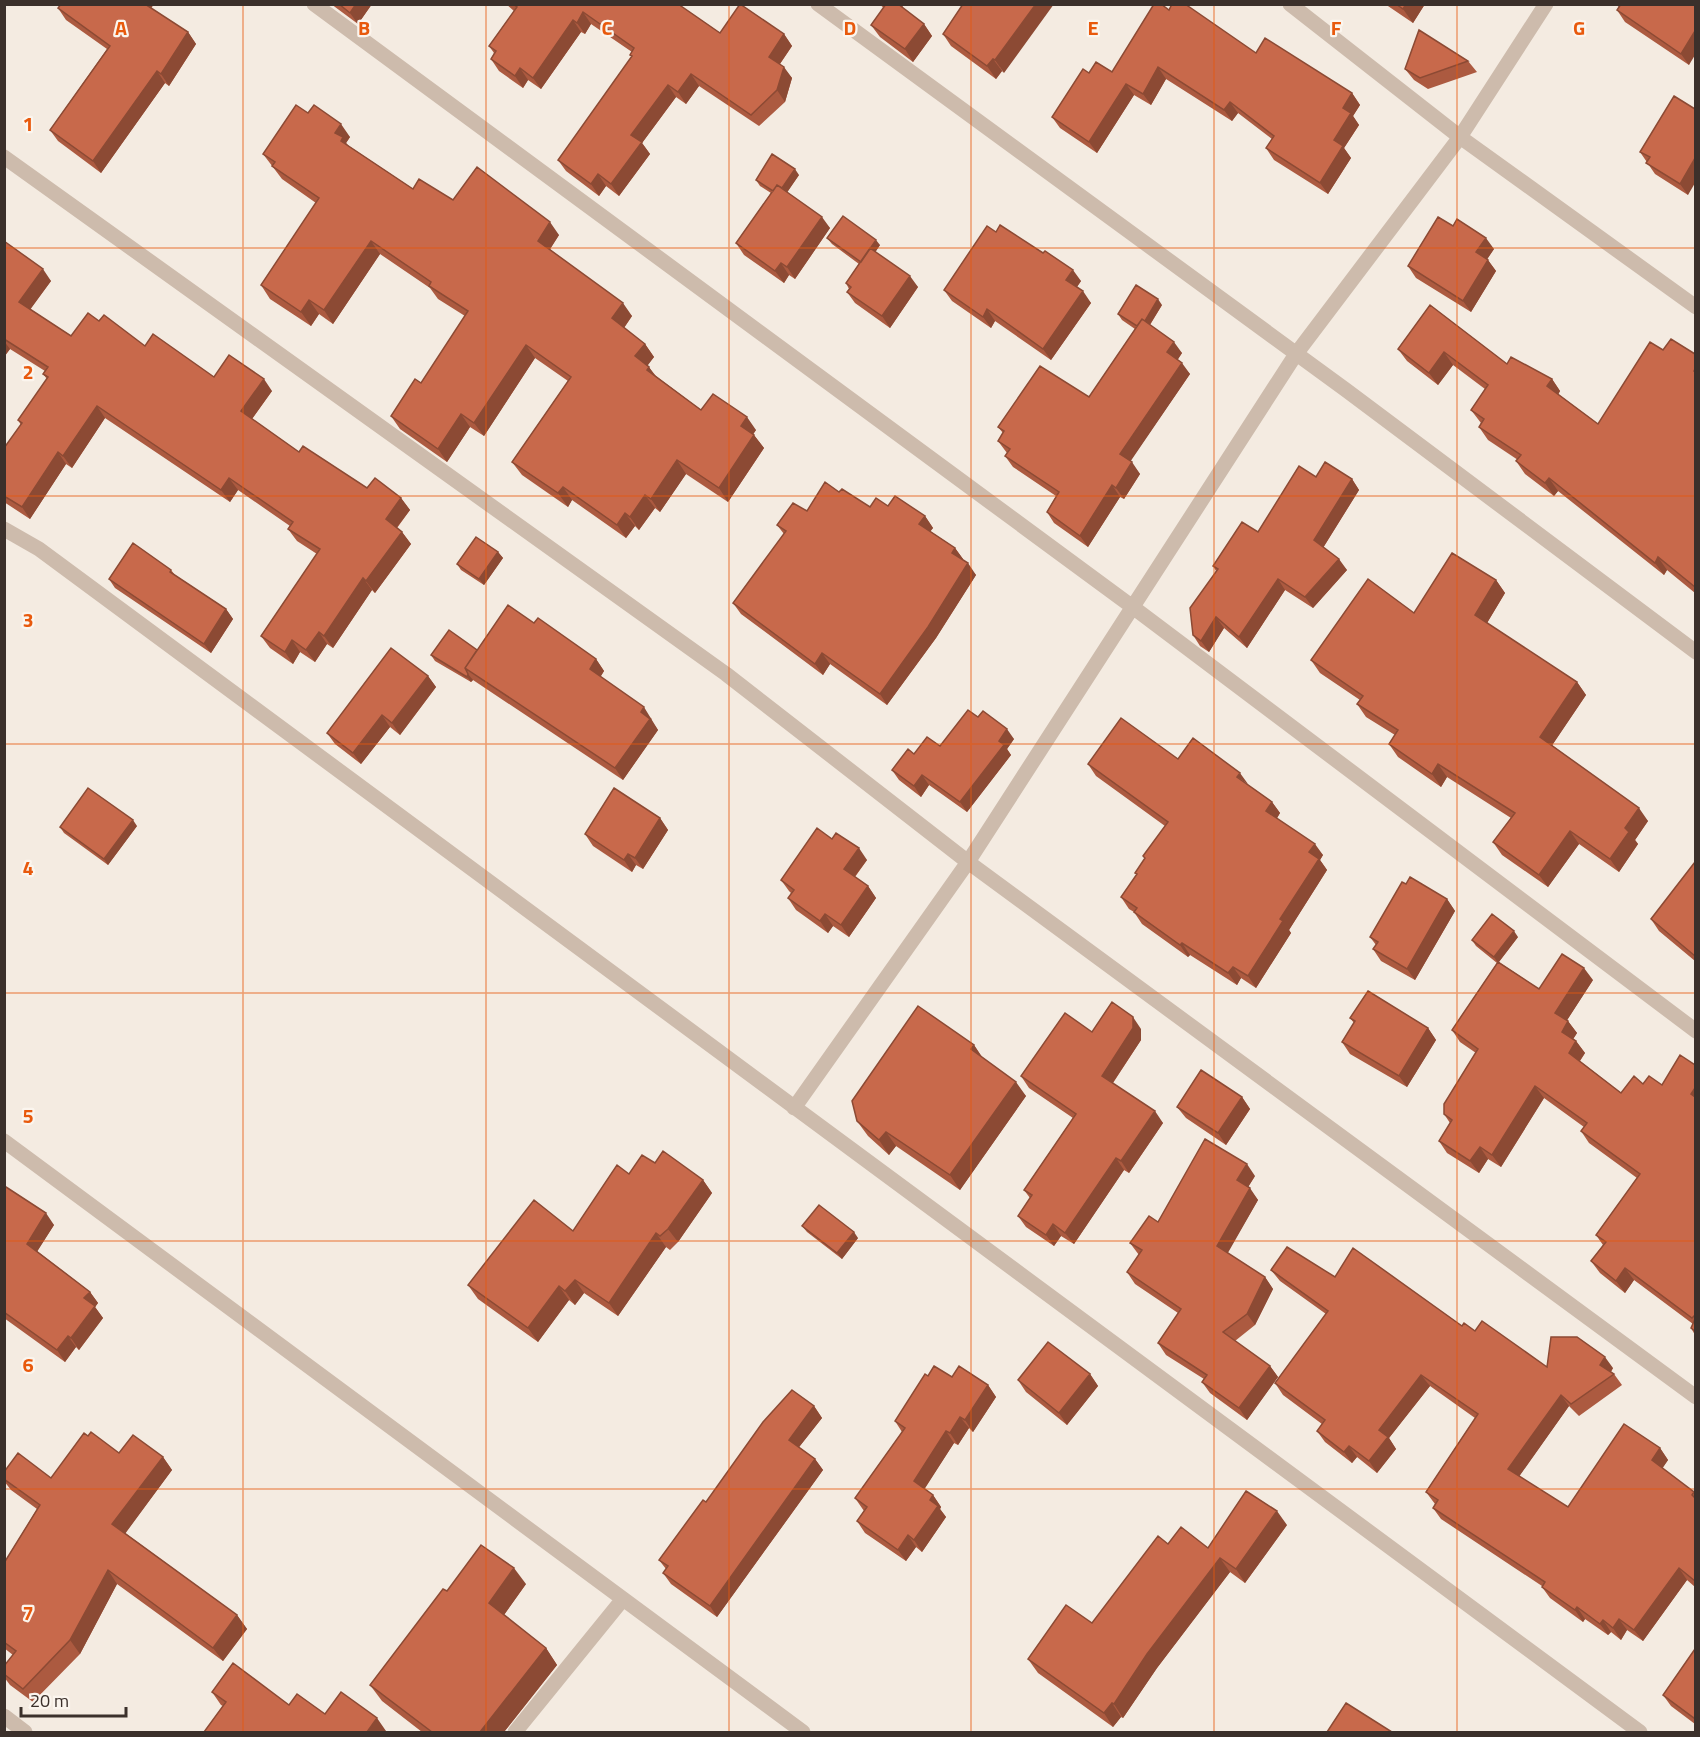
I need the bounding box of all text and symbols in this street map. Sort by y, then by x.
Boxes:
text: A [115,12,127,43]
text: B [358,12,370,43]
text: C [602,12,613,43]
text: D [844,12,856,43]
text: E [1087,12,1099,43]
text: F [1331,12,1342,43]
text: G [1573,12,1585,43]
text: 1 [22,108,34,139]
text: 2 [22,356,34,387]
text: 3 [22,604,34,635]
text: 4 [22,852,34,883]
text: 5 [22,1100,34,1131]
text: 6 [22,1349,34,1380]
text: 7 [22,1597,34,1628]
scale bar [21,1680,126,1718]
text: 20 m [30,1687,69,1714]

